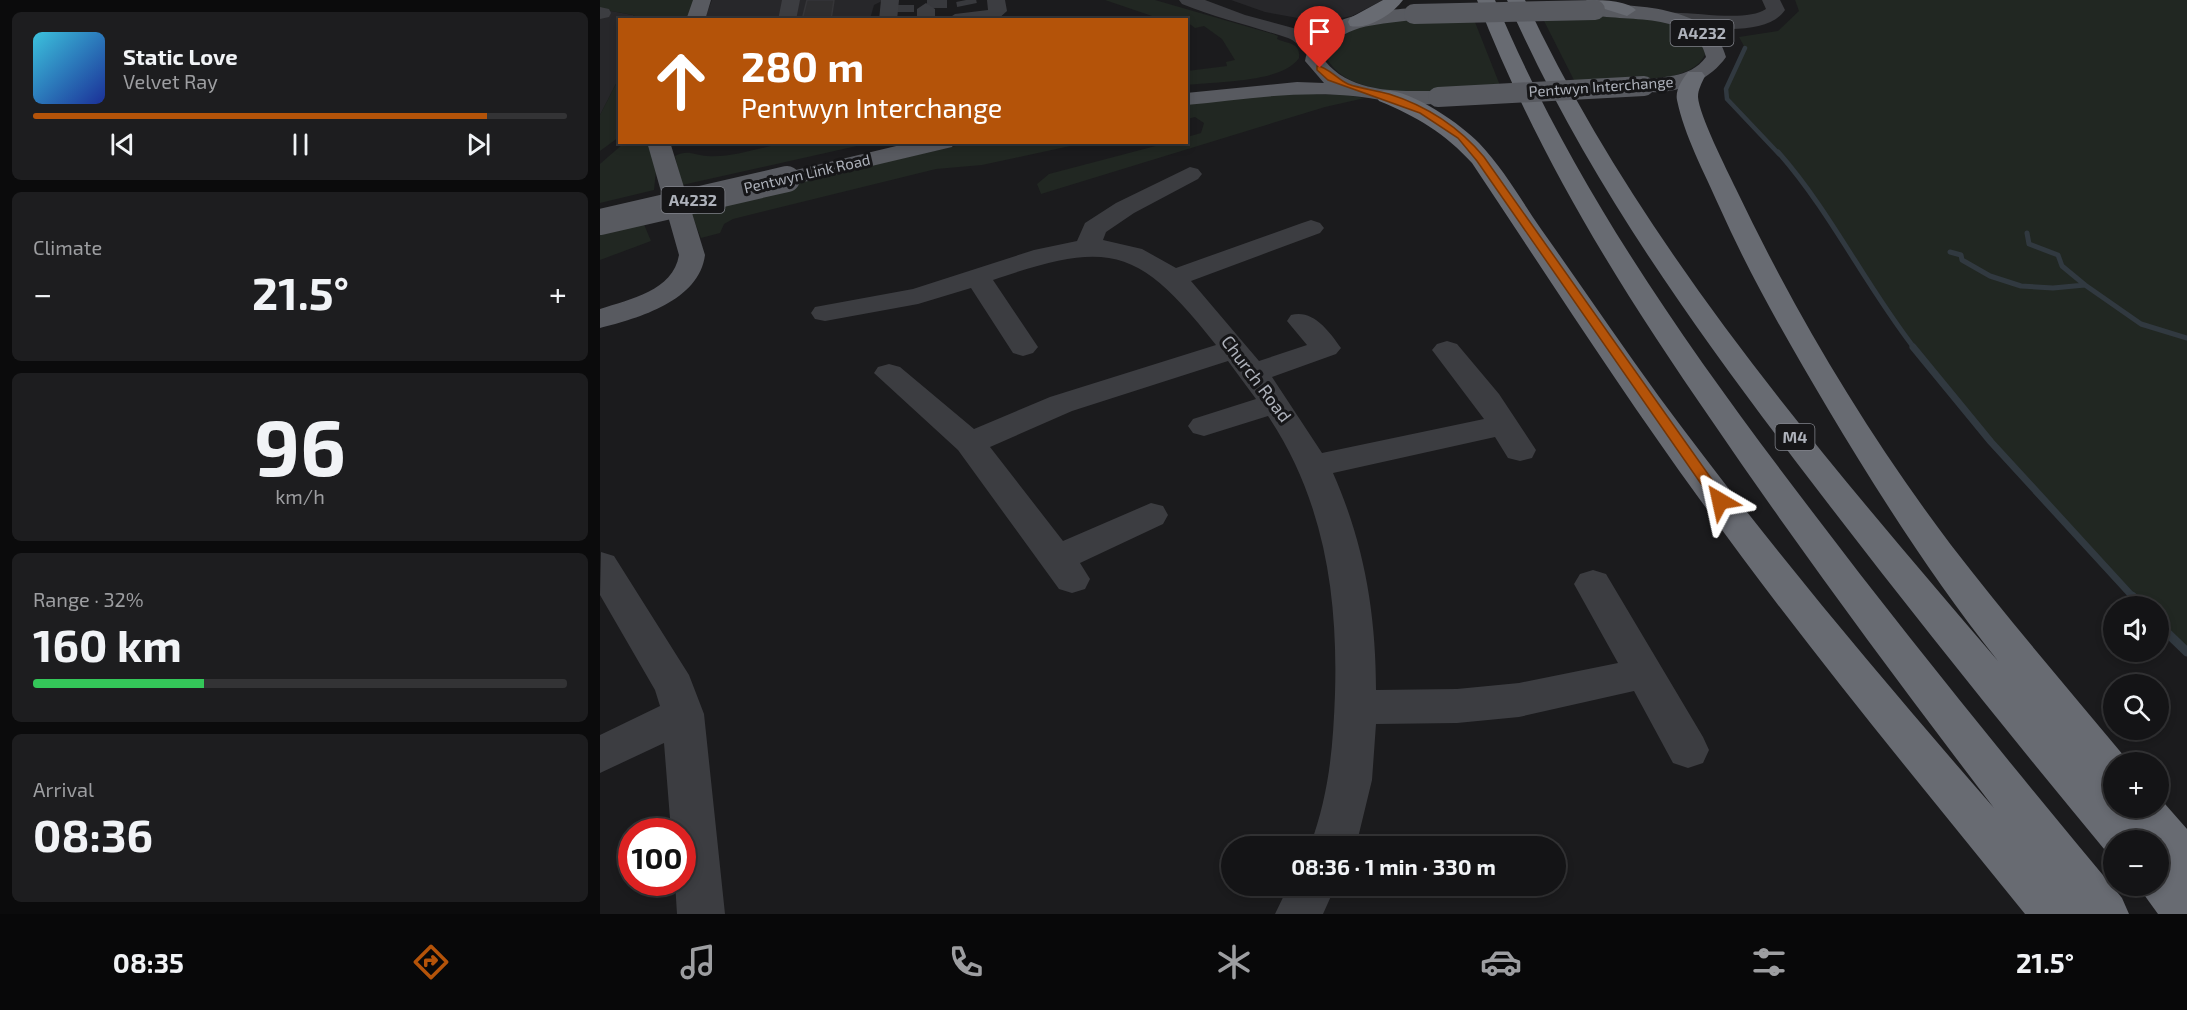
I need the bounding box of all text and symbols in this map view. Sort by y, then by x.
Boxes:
pin [1294,6,1345,68]
icon: arrive [1303,15,1336,48]
road number: A4232 [1670,20,1734,46]
text: 280 m [741,40,864,90]
icon: ahead [642,42,720,120]
text: Static Love [123,43,238,69]
text: Velvet Ray [123,69,218,93]
street label: Pentwyn Interchange [1528,72,1674,100]
text: Pentwyn Interchange [741,91,1002,123]
icon: previous [106,128,139,161]
icon: pause [284,128,317,161]
icon: next [462,128,495,161]
street label: Pentwyn Link Road [742,150,872,196]
road number: A4232 [662,187,724,213]
text: Climate [33,235,102,259]
text: 21.5° [252,265,349,319]
text: − [33,273,52,313]
text: + [549,273,567,313]
street label: Church Road [1217,331,1296,426]
text: 96 [254,398,346,492]
road number: M4 [1776,424,1814,450]
position arrow [1688,469,1752,533]
text: km/h [275,484,325,508]
text: Range · 32% [33,587,144,611]
map controls [2103,596,2169,896]
button: sound [2103,596,2169,662]
text: 160 km [33,617,182,671]
button: search [2103,674,2169,740]
button: + [2103,752,2169,818]
text: Arrival [33,777,94,801]
text: 08:36 [33,807,153,861]
speed limit sign: 100 [618,818,696,896]
button: − [2103,830,2169,896]
text: 08:36 · 1 min · 330 m [1291,853,1496,879]
icon: directions [410,941,452,983]
icon: music [677,941,719,983]
icon: phone [945,941,987,983]
icon: climate [1213,941,1255,983]
icon: car [1480,941,1522,983]
icon: filters [1748,941,1790,983]
text: 08:35 [113,946,184,978]
text: 21.5° [2016,946,2074,978]

